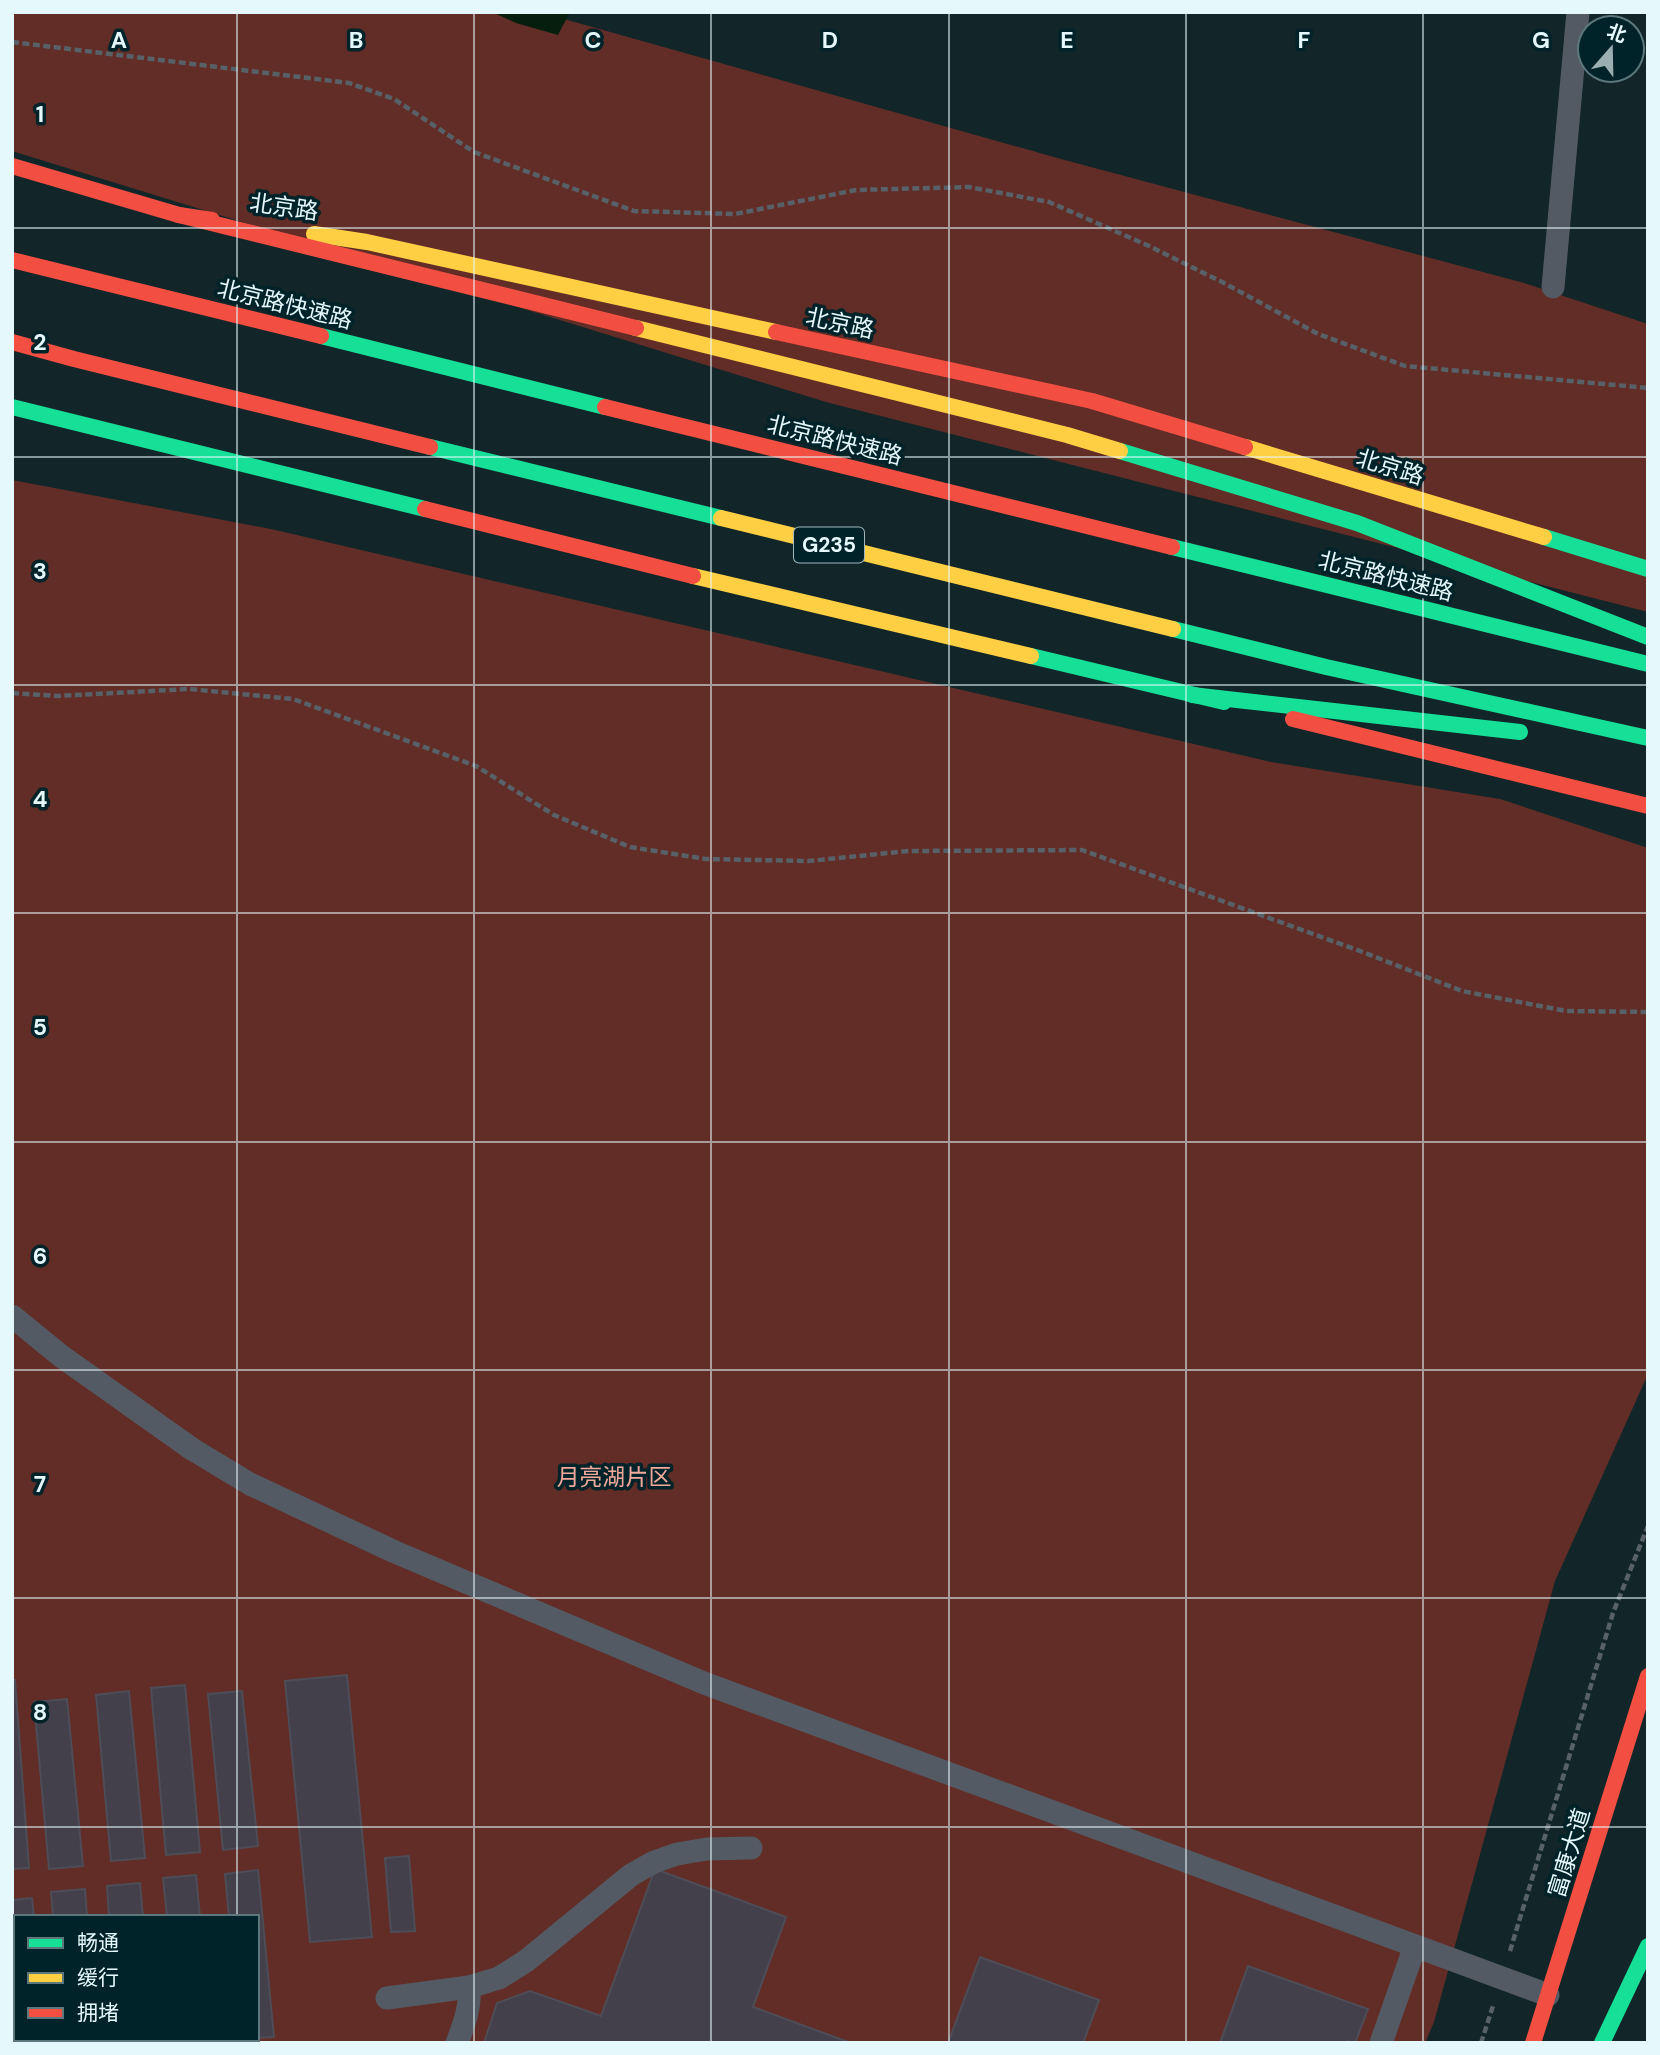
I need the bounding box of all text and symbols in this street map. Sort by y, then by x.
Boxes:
north arrow [1576,14,1646,84]
text: 北 [1603,18,1630,48]
text: A [111,25,127,55]
text: B [349,25,363,55]
text: C [585,25,601,55]
text: D [822,25,838,55]
text: E [1060,25,1074,55]
text: F [1298,25,1311,55]
text: G [1532,25,1550,55]
text: 1 [36,99,44,129]
street label: 北京路 [248,187,320,227]
street label: 北京路快速路 [214,273,356,335]
street label: 北京路 [803,301,877,345]
text: 2 [33,327,47,357]
street label: 北京路快速路 [764,409,906,471]
street label: 北京路 [1353,443,1427,491]
road number: G235 [794,528,864,562]
street label: 北京路快速路 [1315,545,1457,607]
text: 3 [33,556,47,586]
text: 4 [33,784,48,814]
text: 5 [33,1012,47,1042]
text: 6 [33,1241,47,1271]
park label: 月亮湖片区 [557,1462,672,1492]
text: 7 [34,1469,46,1499]
text: 8 [33,1697,47,1727]
street label: 富康大道 [1541,1805,1597,1901]
legend [14,1915,259,2041]
text: 畅通 [77,1929,119,1957]
text: 缓行 [77,1964,119,1992]
text: 拥堵 [77,1999,119,2027]

